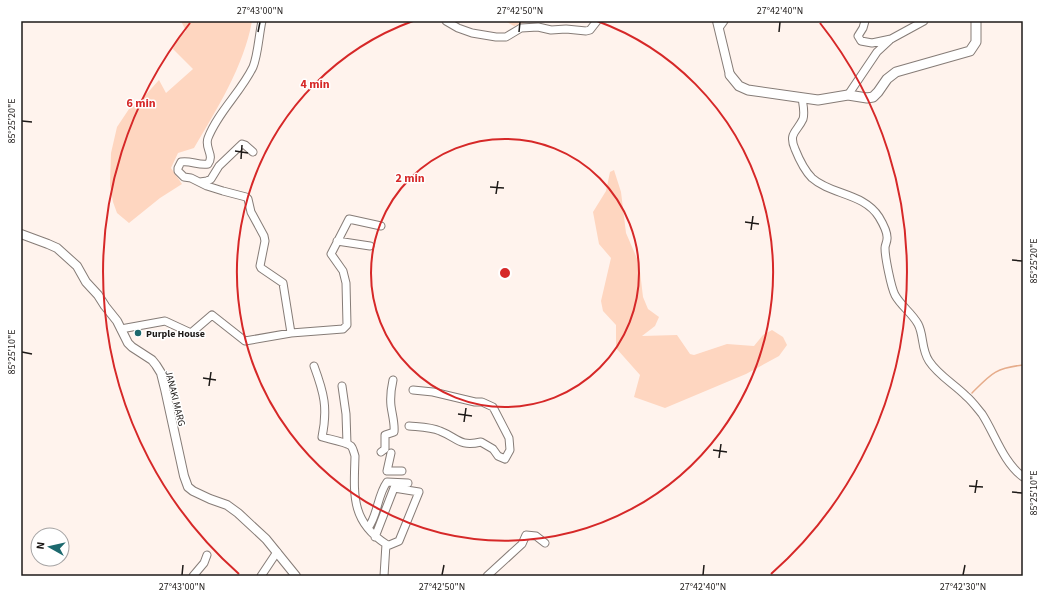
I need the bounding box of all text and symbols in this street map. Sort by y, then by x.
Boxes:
text: 27°43'00"N [237,4,283,18]
text: 27°42'50"N [497,4,543,18]
text: 27°42'40"N [757,4,803,18]
text: 4 min [300,76,330,93]
text: 6 min [126,95,156,112]
text: 85°25'20"E [5,98,19,144]
text: 2 min [395,170,425,187]
text: 85°25'20"E [1027,238,1041,284]
centre of rings [498,266,512,280]
place label: Purple House [146,327,205,341]
marker: Purple House [133,328,143,338]
text: 85°25'10"E [5,329,19,375]
street label: JANAKI MARG [161,369,189,428]
text: 85°25'10"E [1027,470,1041,516]
north arrow [30,527,70,567]
text: N [33,541,49,550]
text: 27°43'00"N [159,580,205,594]
text: 27°42'50"N [419,580,465,594]
text: 27°42'40"N [680,580,726,594]
text: 27°42'30"N [940,580,986,594]

